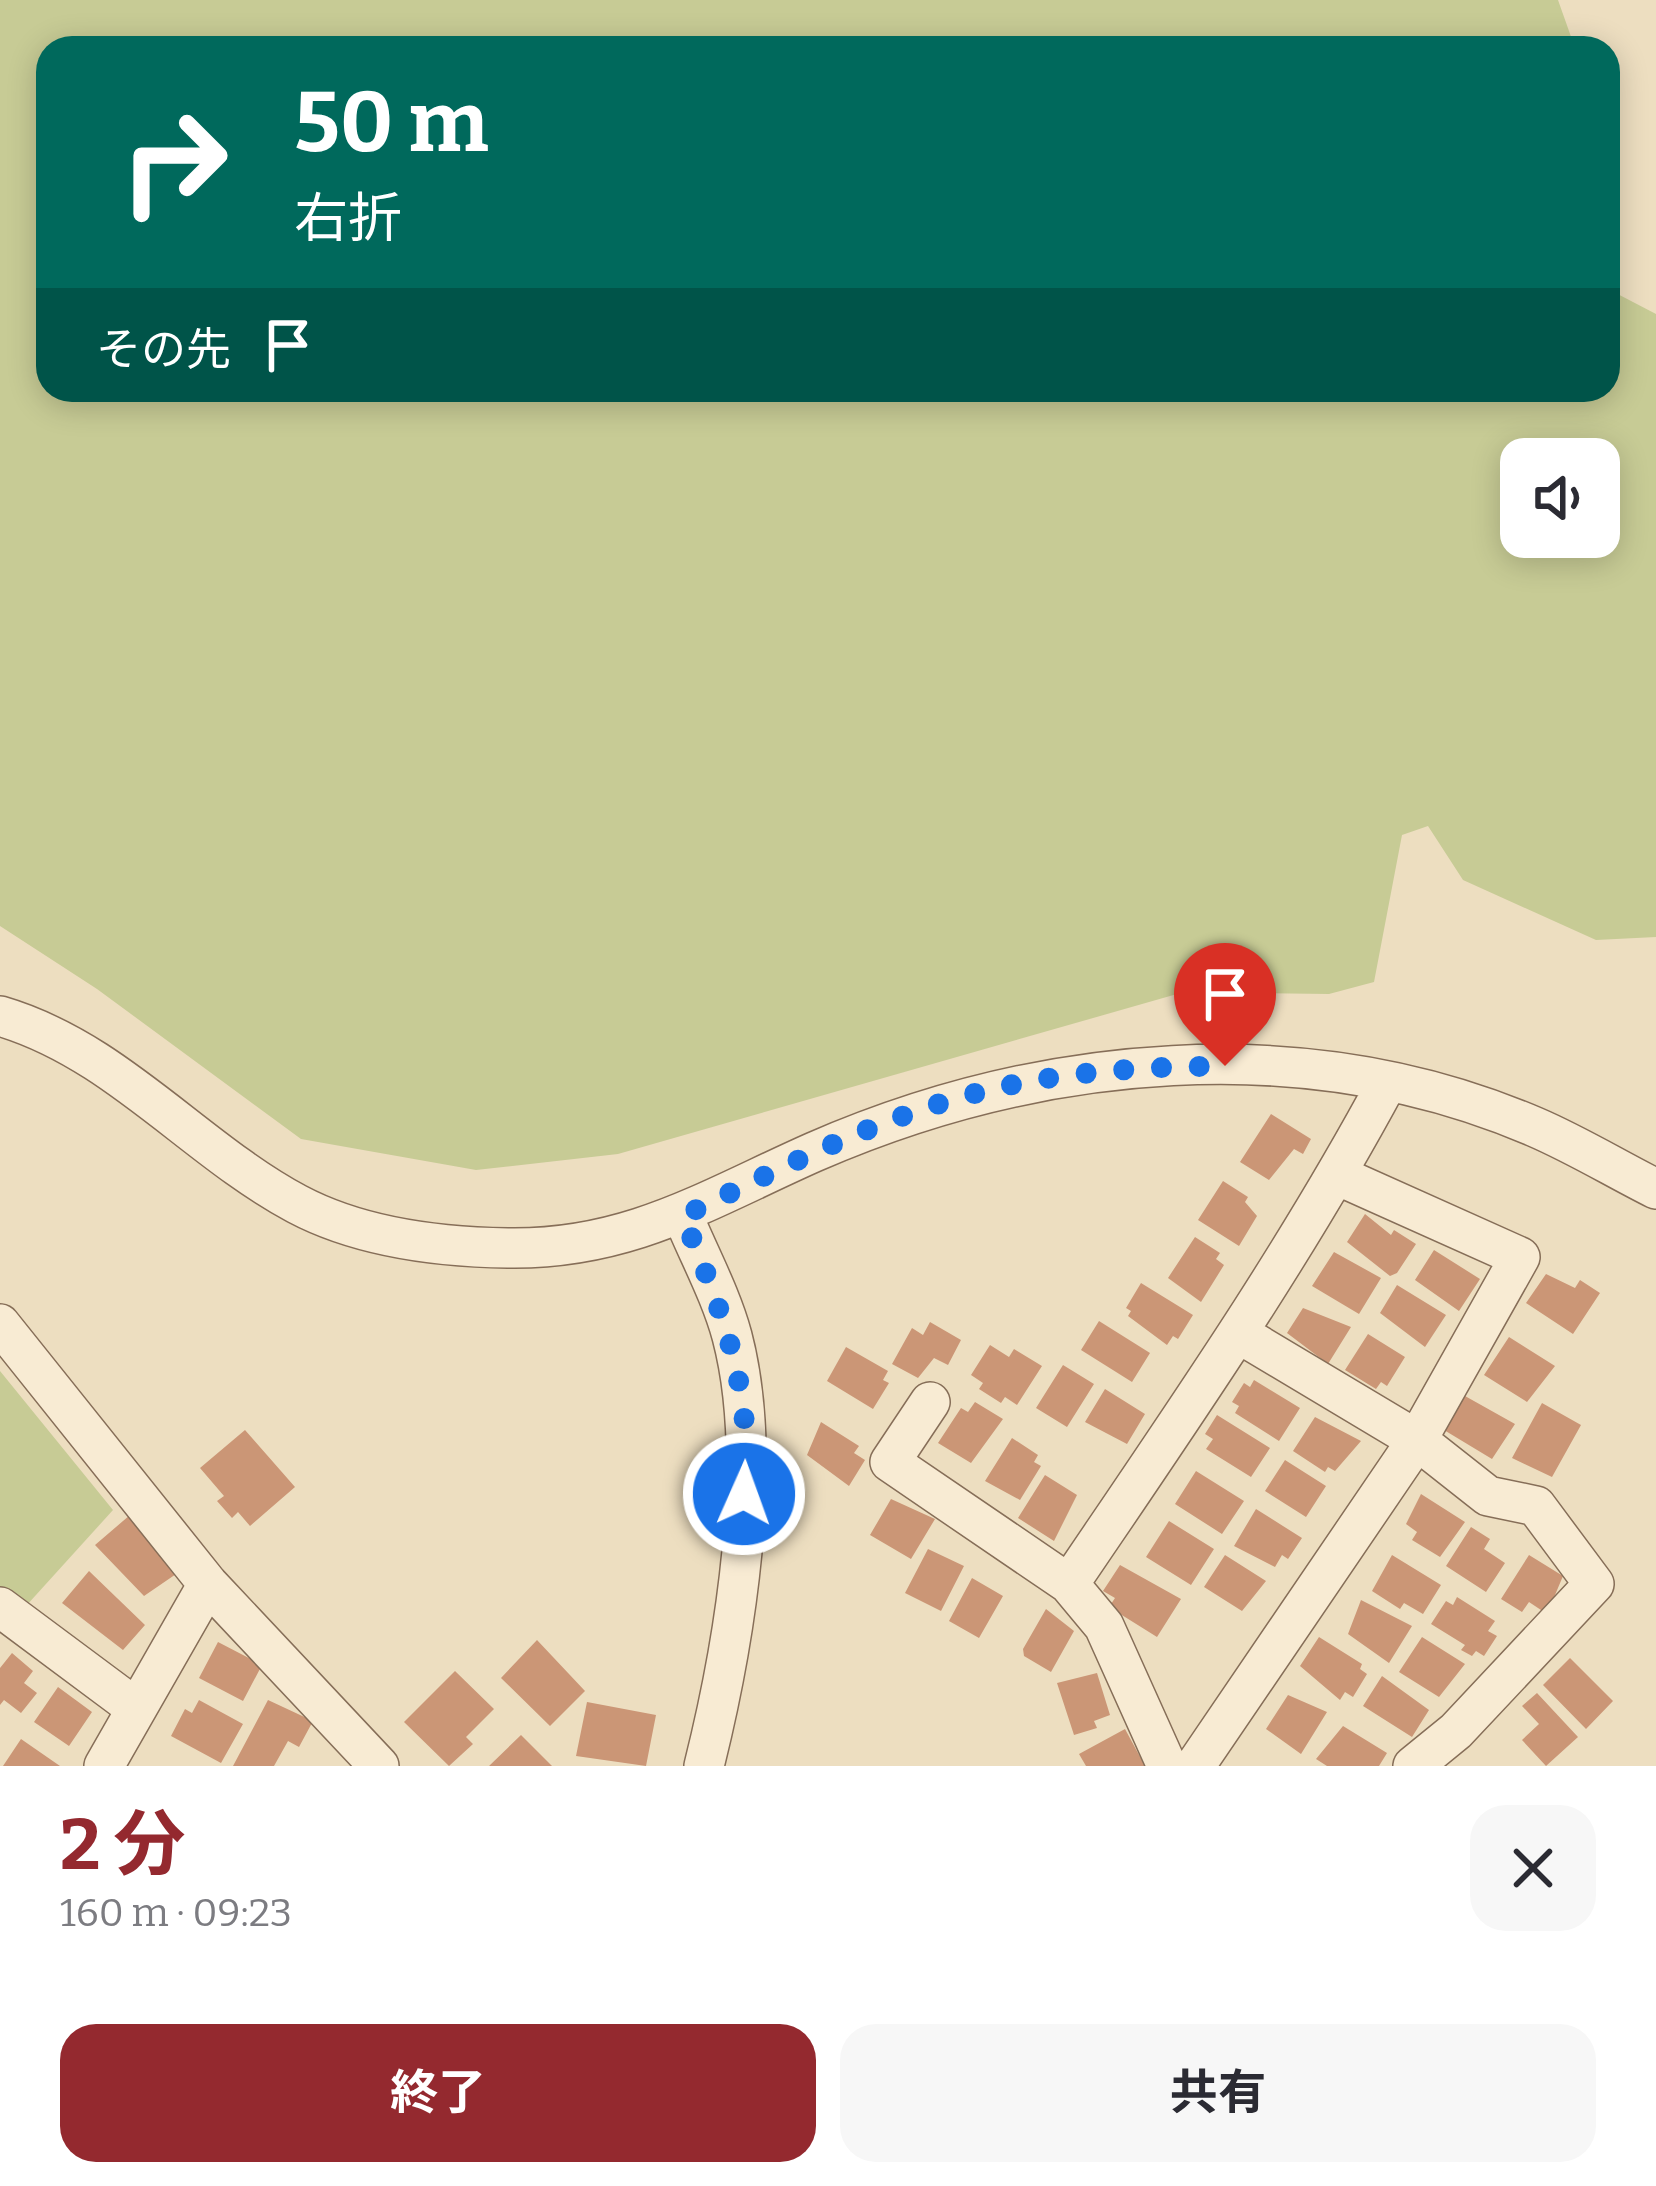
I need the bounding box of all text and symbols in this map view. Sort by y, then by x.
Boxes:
text: 50 m [294,72,489,173]
icon: right [96,84,252,240]
text: 右折 [294,187,402,251]
icon: arrive [255,312,321,378]
text: その先 [96,323,231,377]
map controls [1500,438,1620,558]
button: sound [1500,438,1620,558]
pin [1174,943,1276,1066]
icon: arrive [1192,961,1258,1027]
position arrow [681,1431,807,1557]
text: 2 分 [60,1802,186,1888]
button: close [1470,1805,1596,1931]
text: 160 m · 09:23 [60,1890,292,1936]
button: 終了 [60,2024,816,2162]
button: 共有 [840,2024,1596,2162]

